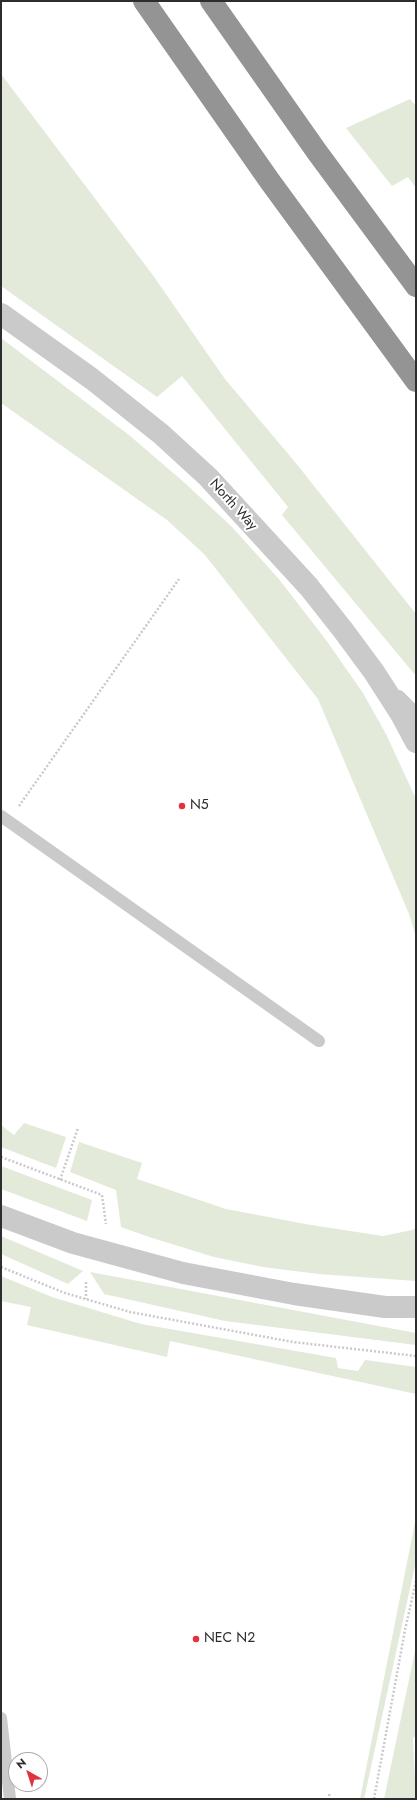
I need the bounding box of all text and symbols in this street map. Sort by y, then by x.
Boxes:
street label: North Way [206,476,260,534]
place label: N5 [190,798,209,814]
marker: N5 [177,801,187,811]
place label: NEC N2 [204,1631,255,1647]
marker: NEC N2 [191,1634,201,1644]
north arrow [8,1752,48,1792]
text: N [13,1754,29,1772]

